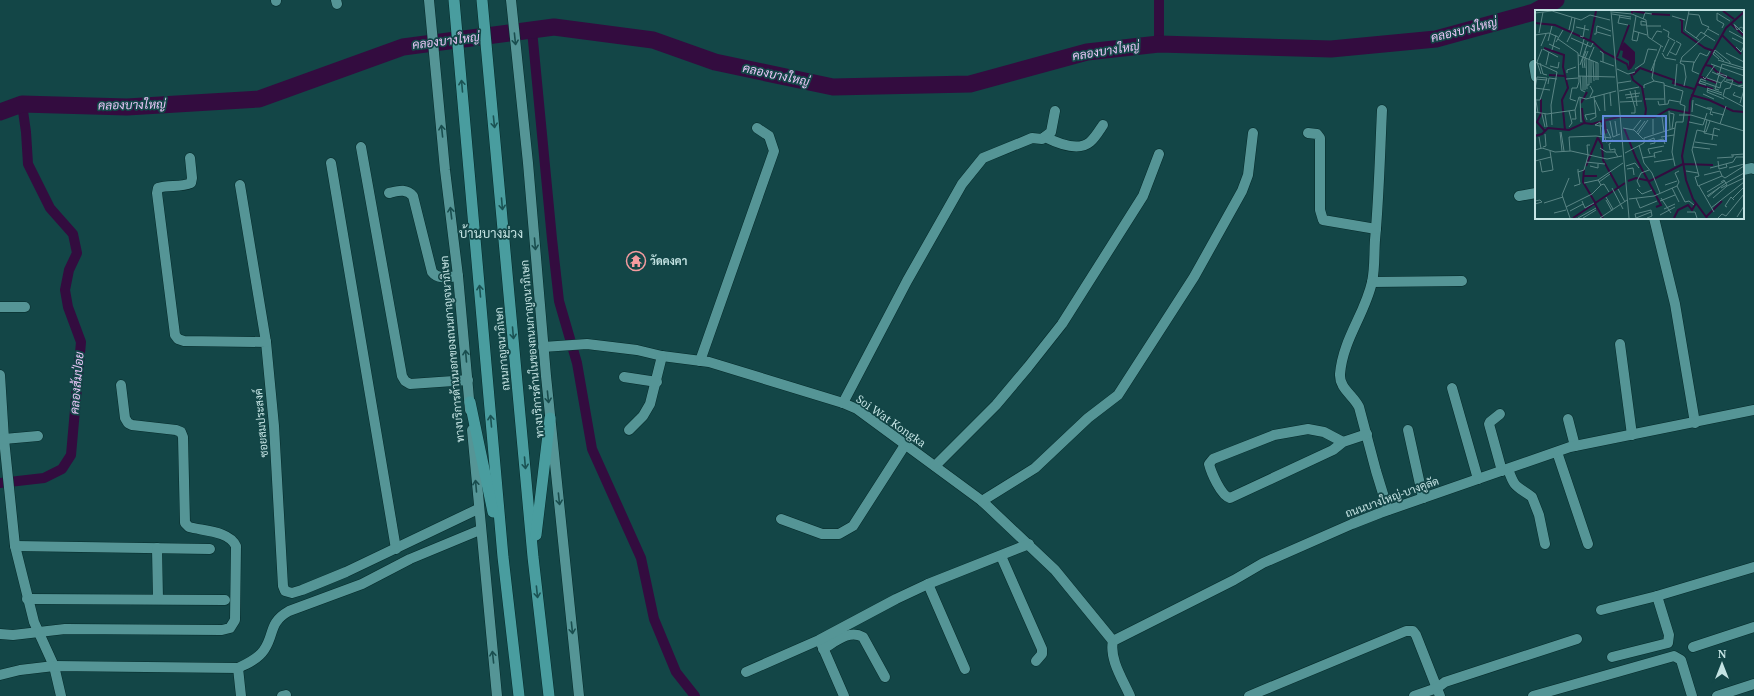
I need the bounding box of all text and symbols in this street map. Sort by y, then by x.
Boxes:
inset map [1535,10,1744,219]
water label: คลองบางใหญ่ [1429,13,1500,46]
water label: คลองบางใหญ่ [411,28,482,53]
one-way arrow [511,32,518,45]
water label: คลองบางใหญ่ [1071,37,1142,64]
water label: คลองบางใหญ่ [741,59,812,90]
one-way arrow [458,80,466,93]
water label: คลองบางใหญ่ [98,95,167,114]
one-way arrow [491,115,498,128]
one-way arrow [438,125,445,138]
one-way arrow [498,197,506,210]
one-way arrow [447,207,455,220]
district label: บ้านบางม่วง [459,224,523,242]
one-way arrow [531,237,538,250]
temple icon: วัดคงคา [625,250,647,272]
place label: วัดคงคา [650,253,687,268]
street label: ทางบริการด้านนอกของถนนกาญจนาภิเษก [436,255,467,443]
street label: ทางบริการด้านในของถนนกาญจนาภิเษก [516,259,547,439]
one-way arrow [476,285,484,298]
street label: ถนนกาญจนาภิเษก [490,307,513,391]
one-way arrow [510,326,517,339]
one-way arrow [462,350,469,363]
water label: คลองส้มป่อย [65,351,88,415]
street label: ซอยสมประสงค์ [250,388,271,458]
one-way arrow [544,390,552,403]
street label: Soi Wat Kongka [853,391,929,450]
one-way arrow [487,415,495,428]
one-way arrow [521,456,528,469]
street label: ถนนบางใหญ่-บางคูลัด [1343,473,1441,521]
one-way arrow [473,480,480,493]
one-way arrow [555,492,562,505]
one-way arrow [533,585,541,598]
one-way arrow [568,621,576,634]
north arrow [1702,644,1742,684]
text: N [1718,646,1727,661]
one-way arrow [489,651,497,664]

